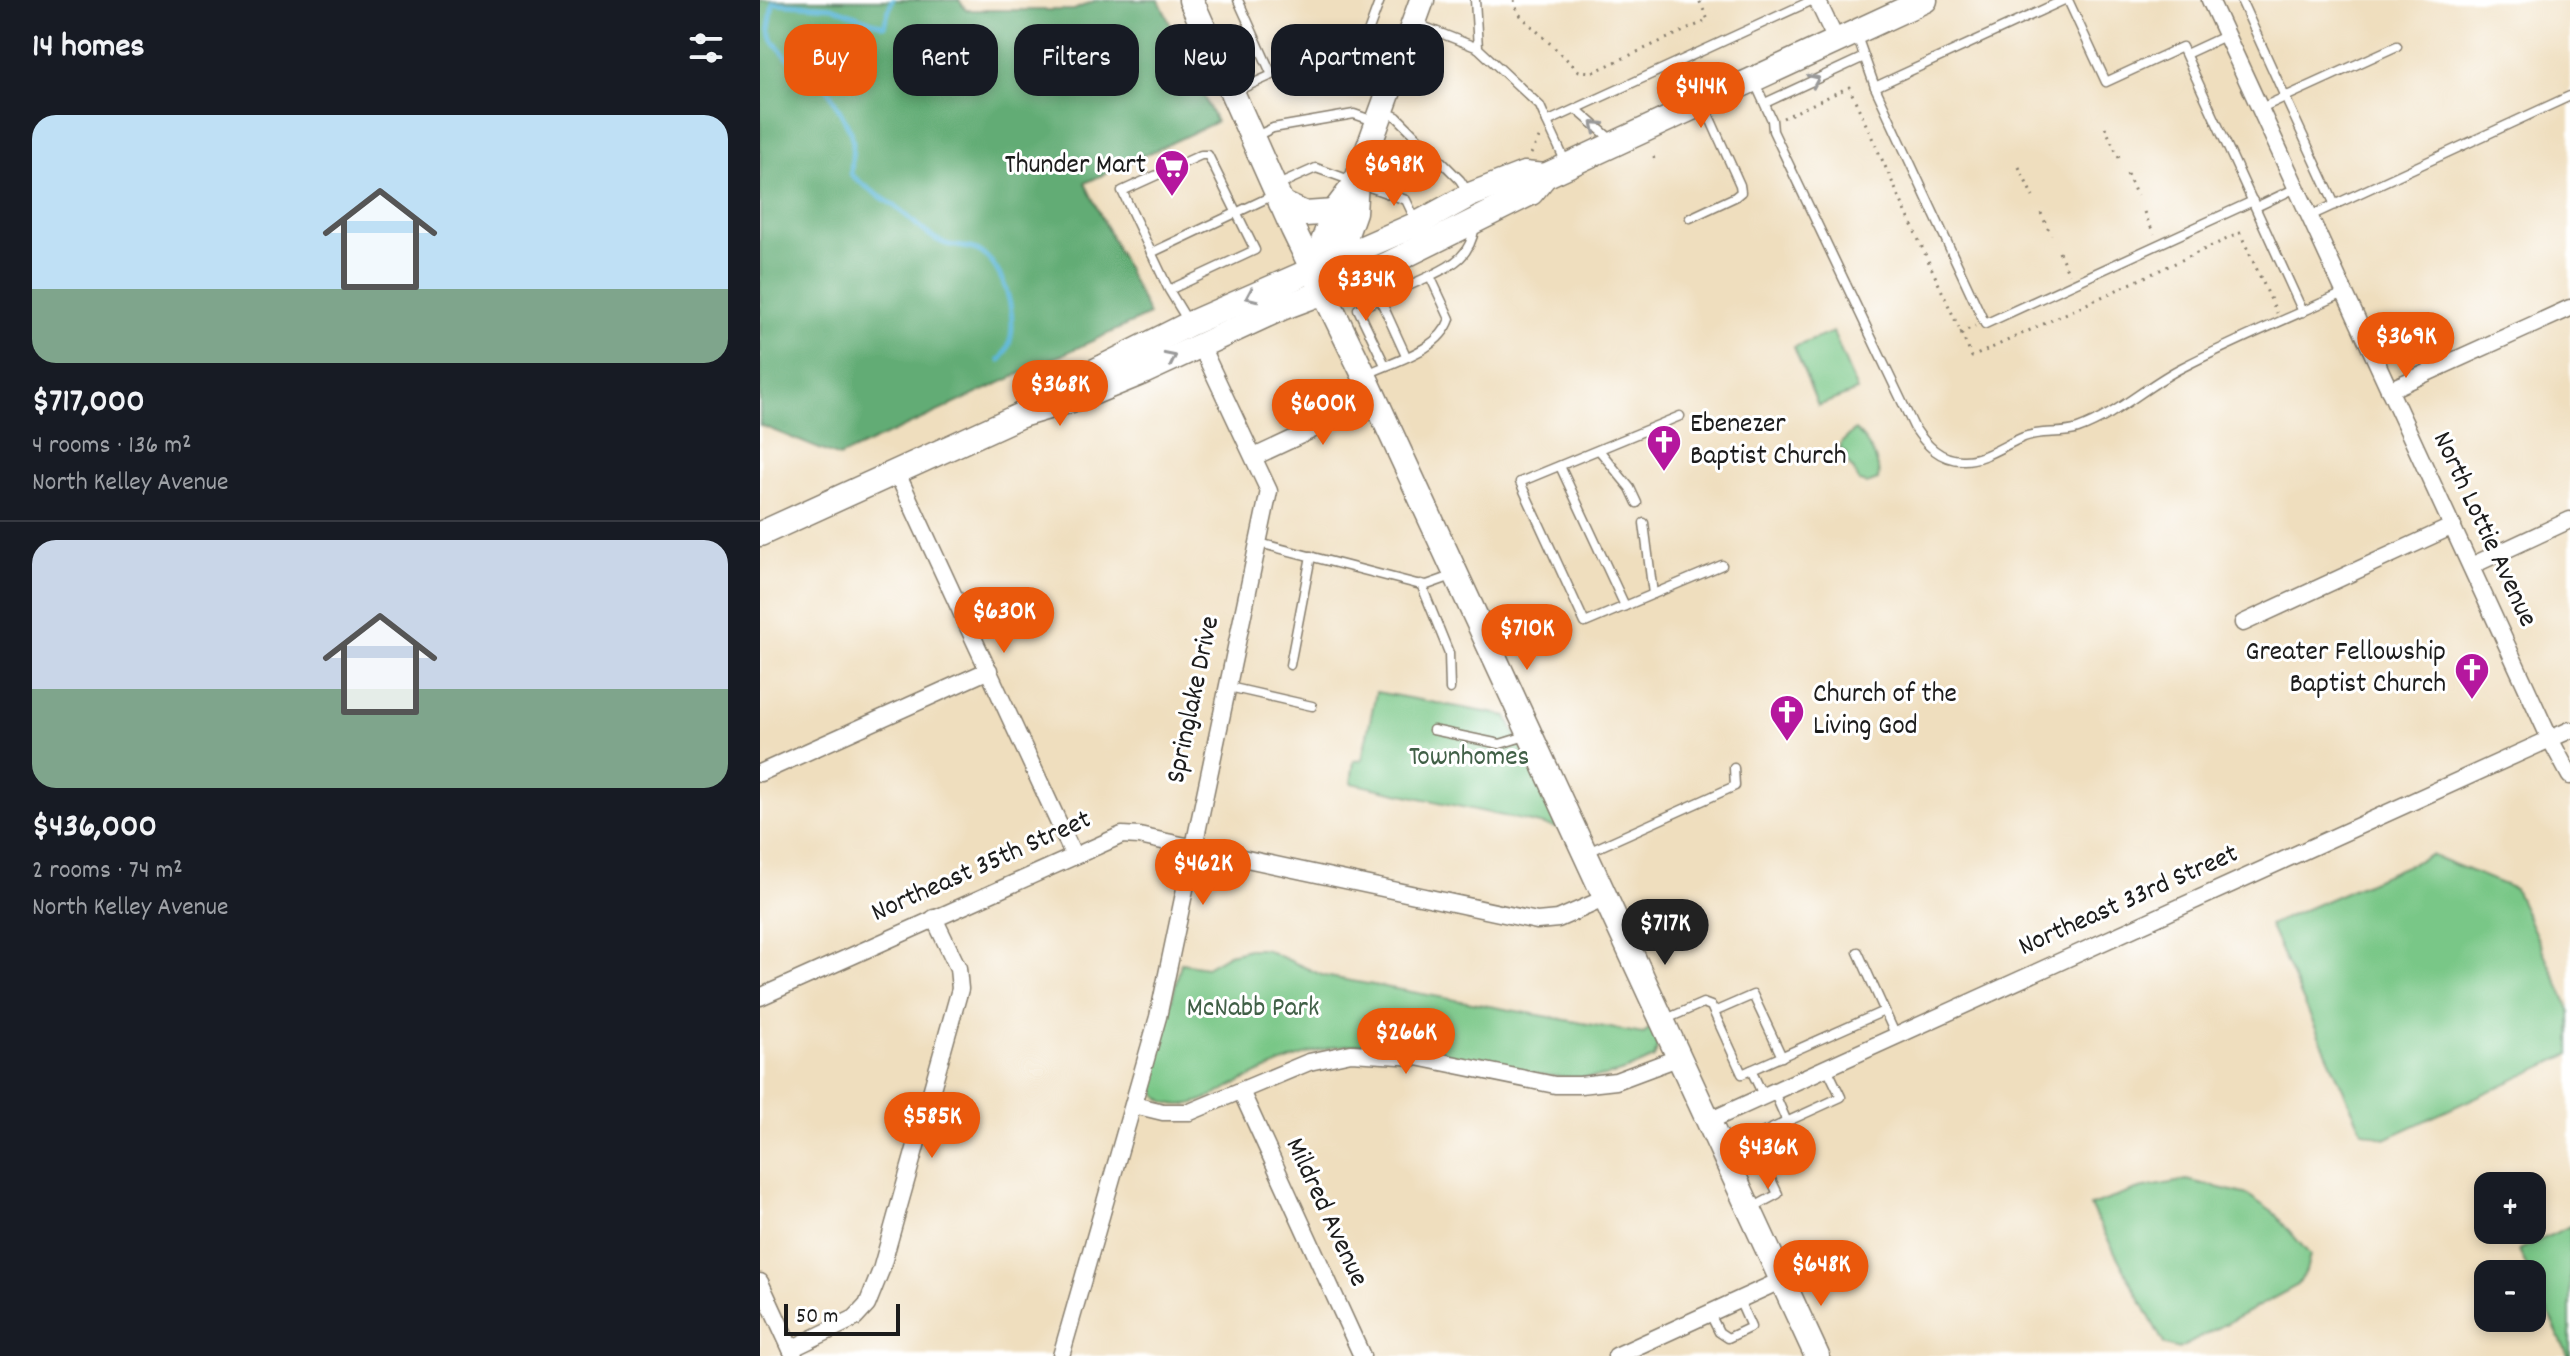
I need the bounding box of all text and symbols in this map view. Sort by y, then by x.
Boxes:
text: 14 homes [32,24,145,73]
chip: Buy [784,24,877,96]
chip: Rent [893,24,998,96]
chip: Filters [1014,24,1139,96]
chip: New [1155,24,1255,96]
chip: Apartment [1271,24,1444,96]
icon: filters [684,26,728,70]
pin: $414K [1645,62,1757,130]
text: $414K [1675,69,1727,106]
one-way arrow [1806,74,1821,90]
one-way arrow [1590,121,1605,136]
pin: $698K [1338,140,1450,208]
place label: Thunder Mart [1004,147,1146,187]
text: $698K [1364,147,1424,184]
supermarket icon: Thunder Mart [1153,148,1191,198]
icon: home [308,167,452,311]
pin: $334K [1310,255,1422,323]
text: $334K [1336,262,1396,299]
one-way arrow [1244,286,1259,302]
pin: $369K [2350,312,2462,380]
text: $369K [2375,319,2437,356]
one-way arrow [1162,352,1177,368]
pin: $368K [1004,360,1116,428]
text: $368K [1030,367,1090,404]
text: $717,000 [32,379,145,428]
pin: $600K [1267,379,1379,447]
text: $600K [1290,386,1356,423]
place label: Ebenezer Baptist Church [1690,406,1847,478]
church icon: Ebenezer Baptist Church [1645,423,1683,473]
street label: North Lottie Avenue [2420,426,2546,634]
text: 4 rooms · 136 m² [32,428,191,465]
text: North Kelley Avenue [32,465,228,502]
pin: $630K [948,587,1060,655]
icon: home [308,592,452,736]
text: $630K [972,594,1036,631]
pin: $710K [1471,604,1583,672]
text: $710K [1499,611,1555,648]
street label: Springlake Drive [1158,613,1232,787]
place label: Greater Fellowship Baptist Church [2245,634,2446,706]
church icon: Greater Fellowship Baptist Church [2453,651,2491,701]
place label: Church of the Living God [1813,676,1957,748]
church icon: Church of the Living God [1768,693,1806,743]
park label: Townhomes [1409,739,1529,779]
street label: Northeast 35th Street [866,802,1098,934]
text: $436,000 [32,804,157,853]
street label: Northeast 33rd Street [2013,836,2245,968]
pin: $462K [1147,839,1259,907]
text: $462K [1173,846,1233,883]
text: 2 rooms · 74 m² [32,853,183,890]
text: North Kelley Avenue [32,890,228,927]
pin: $717K [1609,899,1721,967]
text: $717K [1640,906,1690,943]
park label: McNabb Park [1186,990,1320,1030]
pin: $266K [1350,1008,1462,1076]
text: $266K [1375,1015,1437,1052]
pin: $585K [876,1092,988,1160]
text: $585K [902,1099,962,1136]
pin: $436K [1712,1123,1824,1191]
text: $436K [1738,1130,1798,1167]
street label: Mildred Avenue [1273,1132,1377,1294]
map controls [2474,1172,2546,1332]
button: + [2474,1172,2546,1244]
pin: $648K [1765,1240,1877,1308]
text: $648K [1791,1247,1851,1284]
button: − [2474,1260,2546,1332]
scale bar [784,1300,900,1336]
text: 50 m [796,1302,838,1333]

